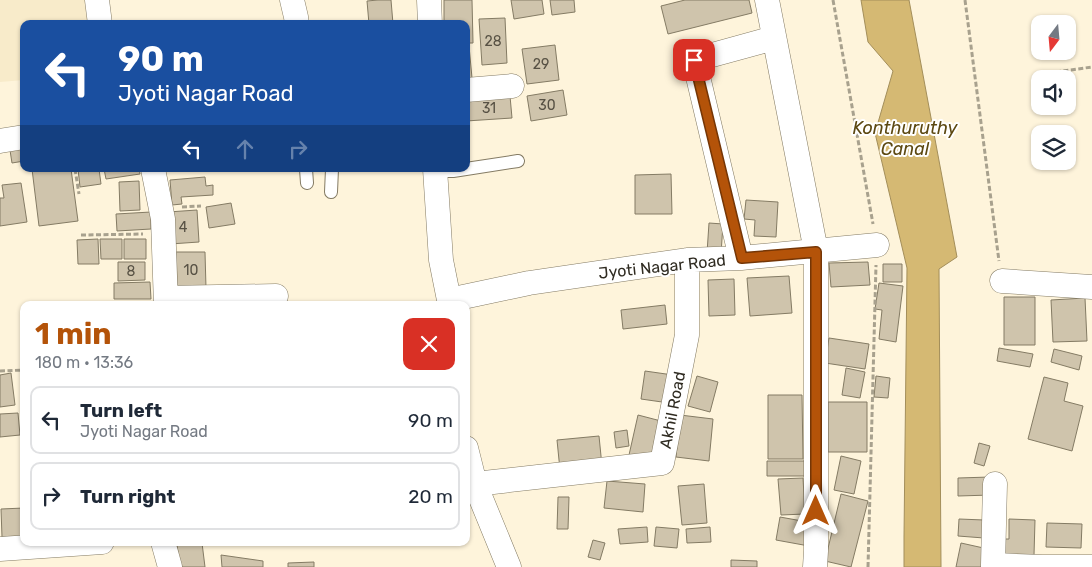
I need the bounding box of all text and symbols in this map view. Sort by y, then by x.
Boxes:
north arrow [1031,15,1076,60]
map controls [1031,15,1076,170]
house number: 28 [484,33,502,50]
text: 90 m [118,38,204,80]
pin [673,39,715,81]
icon: left [35,40,100,105]
icon: arrive [680,46,708,74]
house number: 29 [533,56,549,73]
button: sound [1031,70,1076,115]
text: Jyoti Nagar Road [118,80,294,107]
house number: 30 [538,97,556,114]
house number: 31 [482,100,496,117]
water label: Konthuruthy Canal [853,117,958,160]
button: layers [1031,125,1076,170]
icon: left [178,135,206,163]
icon: ahead [231,135,259,163]
icon: right [284,135,312,163]
house number: 4 [179,219,188,236]
street label: Jyoti Nagar Road [598,250,727,283]
house number: 10 [184,262,199,279]
house number: 8 [127,263,136,280]
text: 1 min [35,316,112,352]
button: close [403,318,455,370]
text: 180 m · 13:36 [35,353,133,372]
street label: Akhil Road [656,370,689,450]
text: Turn left [80,399,162,422]
icon: left [37,406,65,434]
text: 90 m [408,409,453,432]
text: Jyoti Nagar Road [80,422,208,441]
icon: right [37,482,65,510]
position arrow [789,484,841,536]
text: Turn right [80,485,175,508]
text: 20 m [408,485,453,508]

